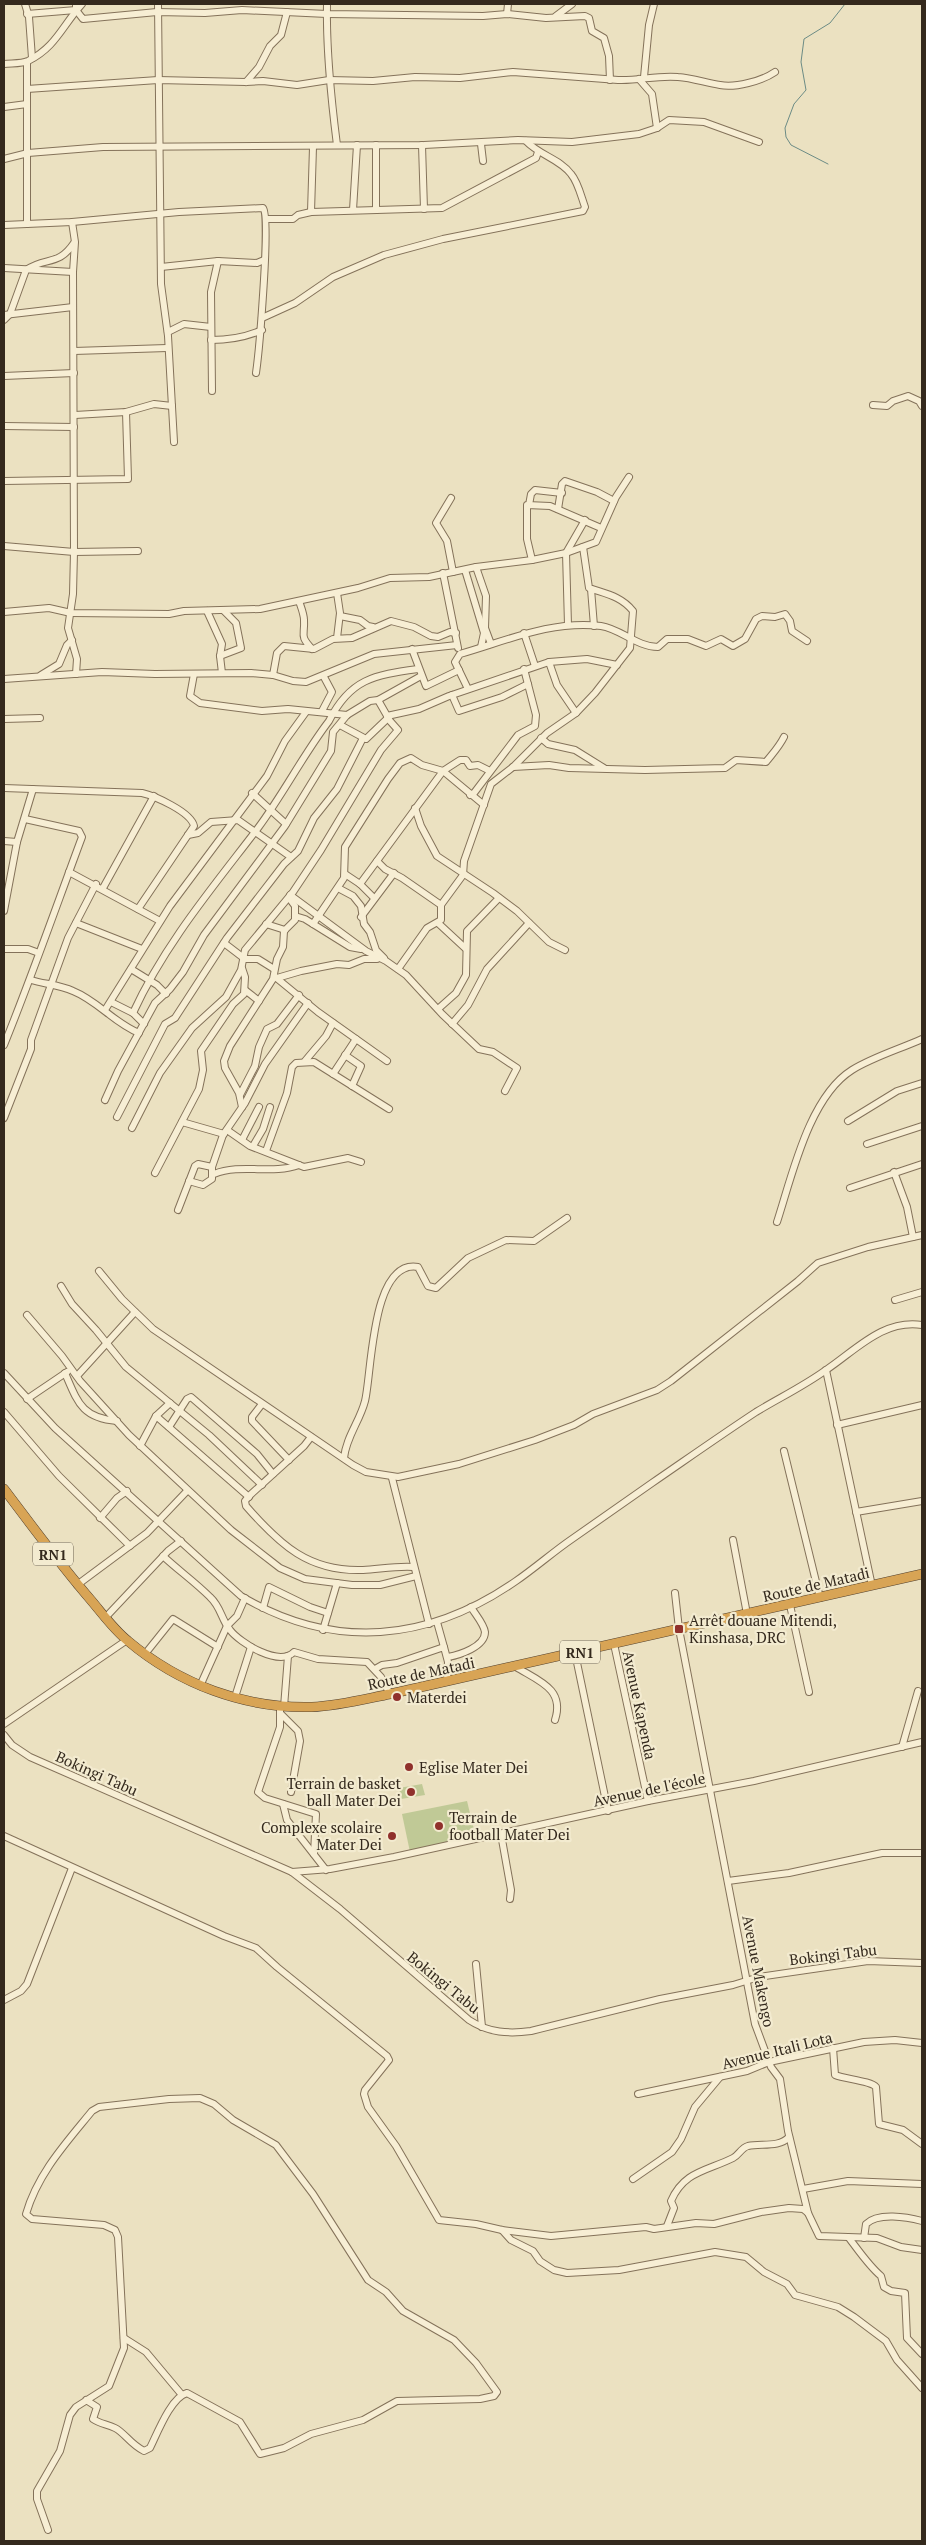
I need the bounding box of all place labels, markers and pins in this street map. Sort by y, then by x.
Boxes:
place label: Arrêt douane Mitendi, Kinshasa, DRC [689,1610,837,1647]
marker: Arrêt douane Mitendi, Kinshasa, DRC [673,1623,685,1635]
place label: Materdei [407,1687,467,1707]
marker: Materdei [391,1691,403,1703]
place label: Eglise Mater Dei [419,1757,528,1777]
marker: Eglise Mater Dei [403,1761,415,1773]
place label: Terrain de basket ball Mater Dei [287,1773,401,1810]
marker: Terrain de basket ball Mater Dei [405,1786,417,1798]
place label: Terrain de football Mater Dei [449,1807,570,1844]
place label: Complexe scolaire Mater Dei [261,1817,382,1854]
marker: Terrain de football Mater Dei [433,1820,445,1832]
marker: Complexe scolaire Mater Dei [386,1830,398,1842]

